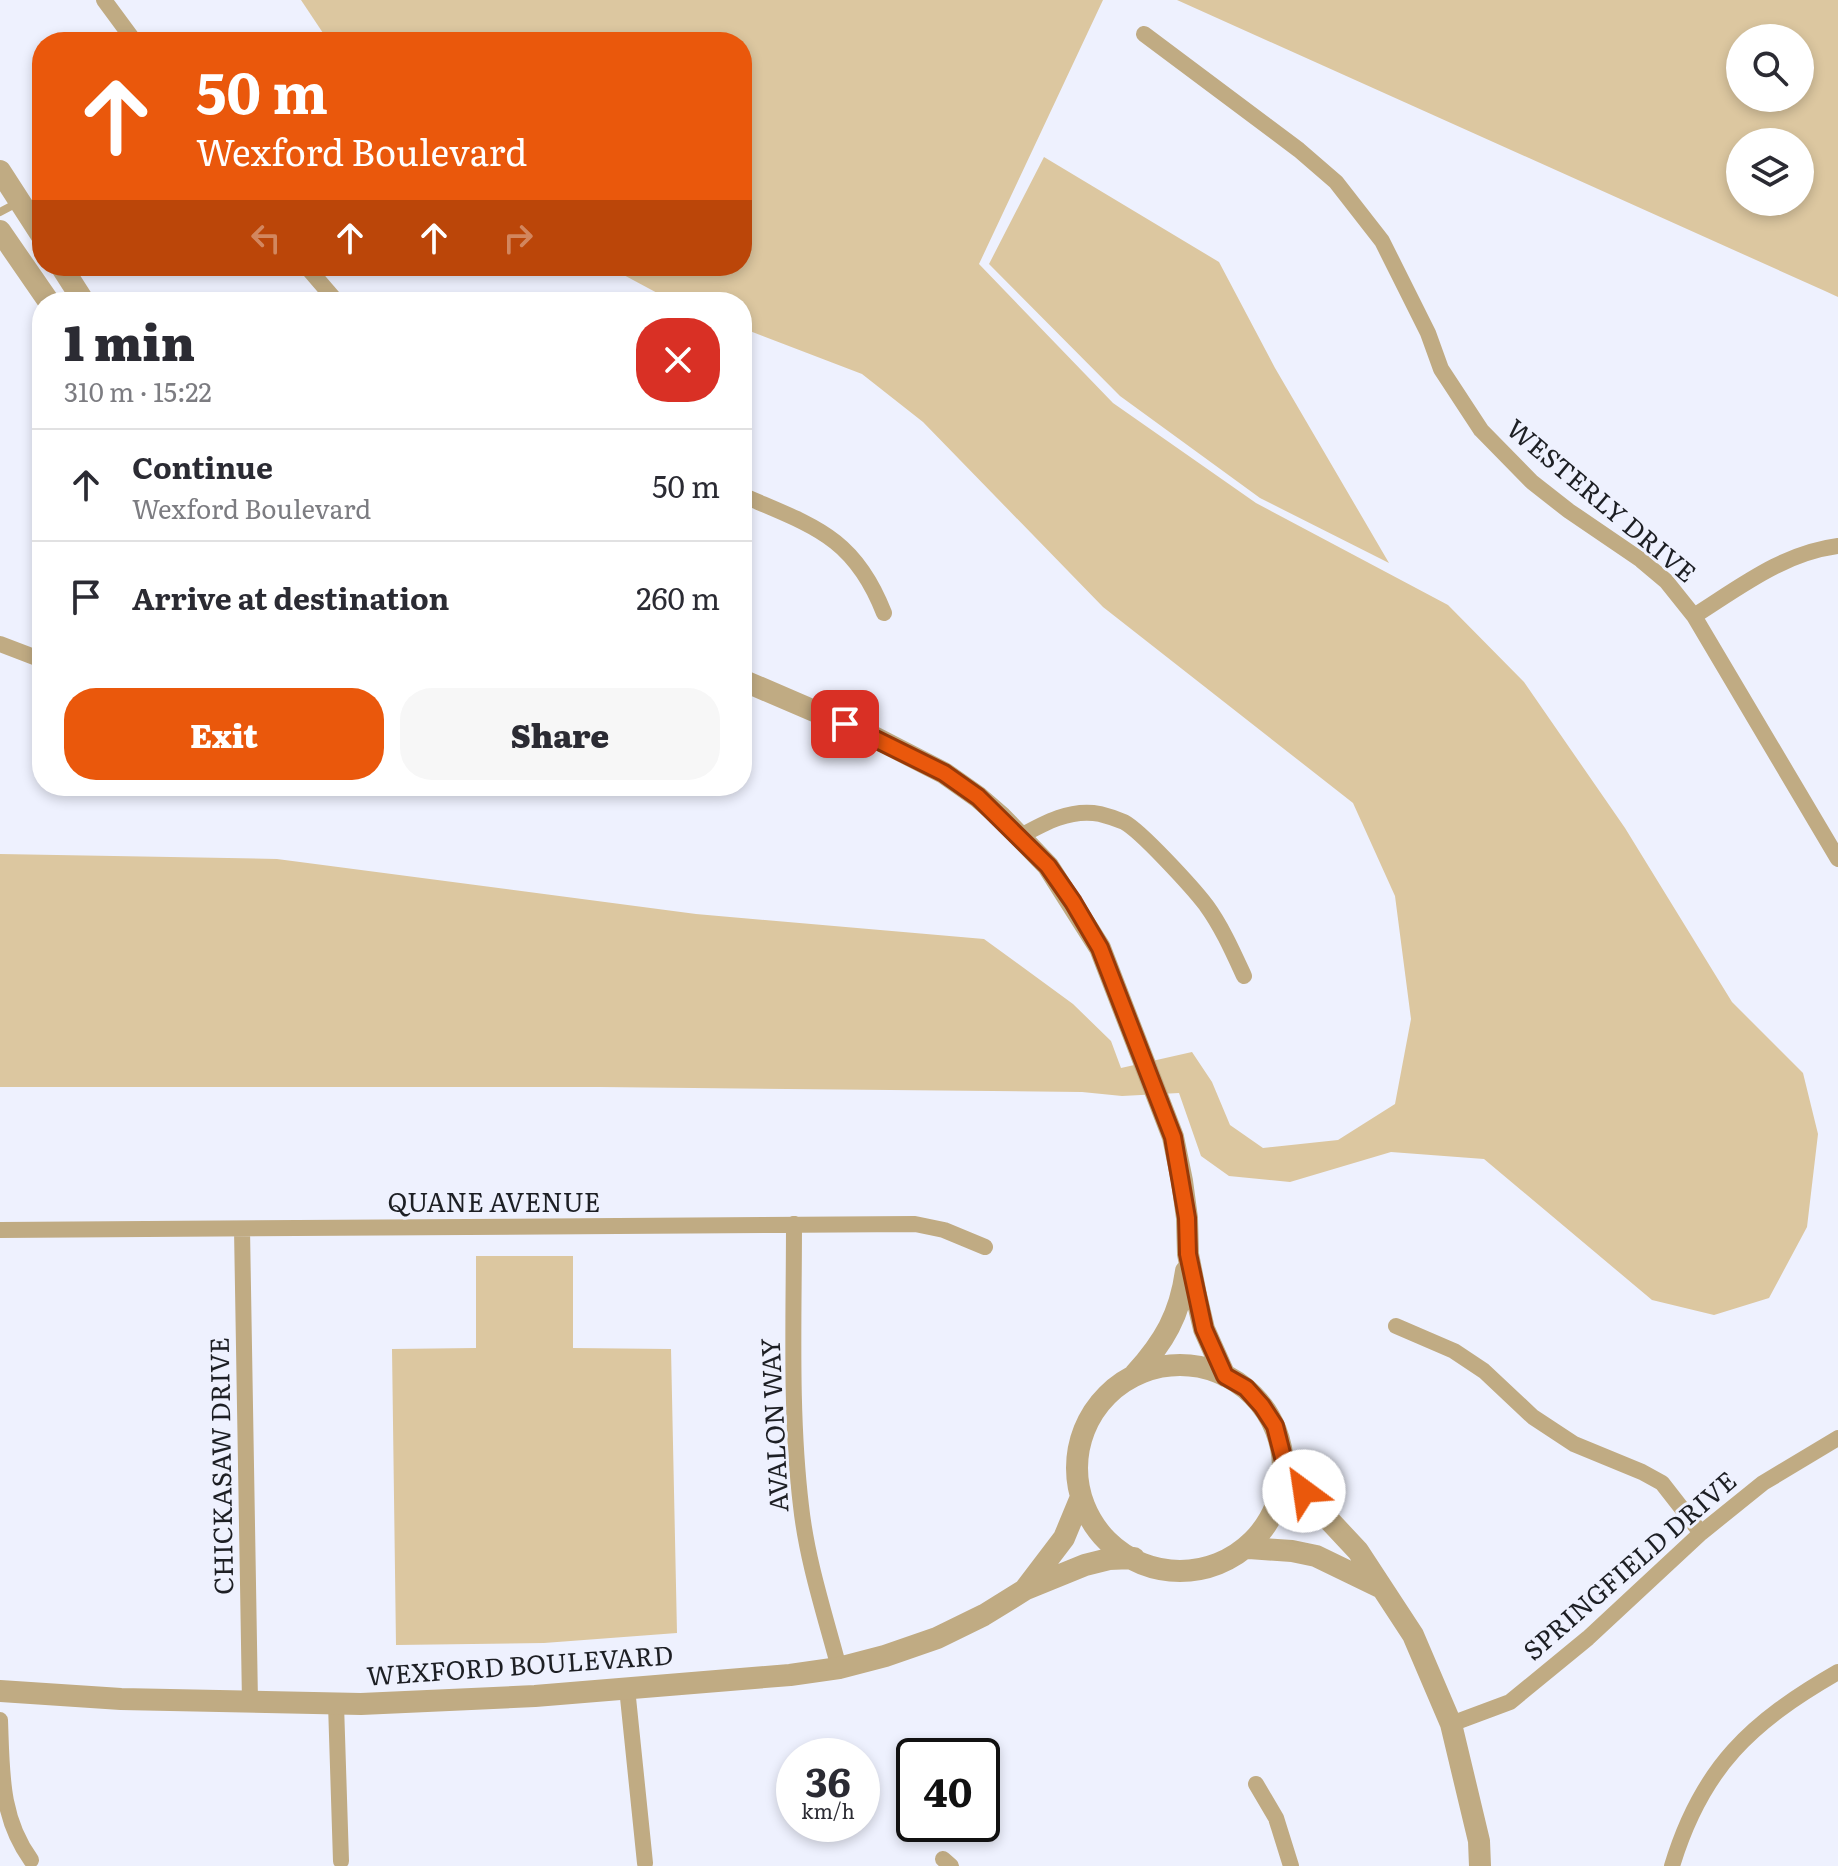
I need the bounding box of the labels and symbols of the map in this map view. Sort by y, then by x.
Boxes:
street label: WESTERLY DRIVE [1499,408,1706,590]
pin [811,690,879,758]
street label: QUANE AVENUE [388,1181,600,1220]
street label: CHICKASAW DRIVE [198,1337,241,1595]
street label: AVALON WAY [748,1337,797,1513]
position arrow [1262,1449,1346,1533]
street label: SPRINGFIELD DRIVE [1513,1460,1744,1668]
street label: WEXFORD BOULEVARD [365,1633,675,1694]
speed limit sign: 40 [896,1738,1000,1842]

